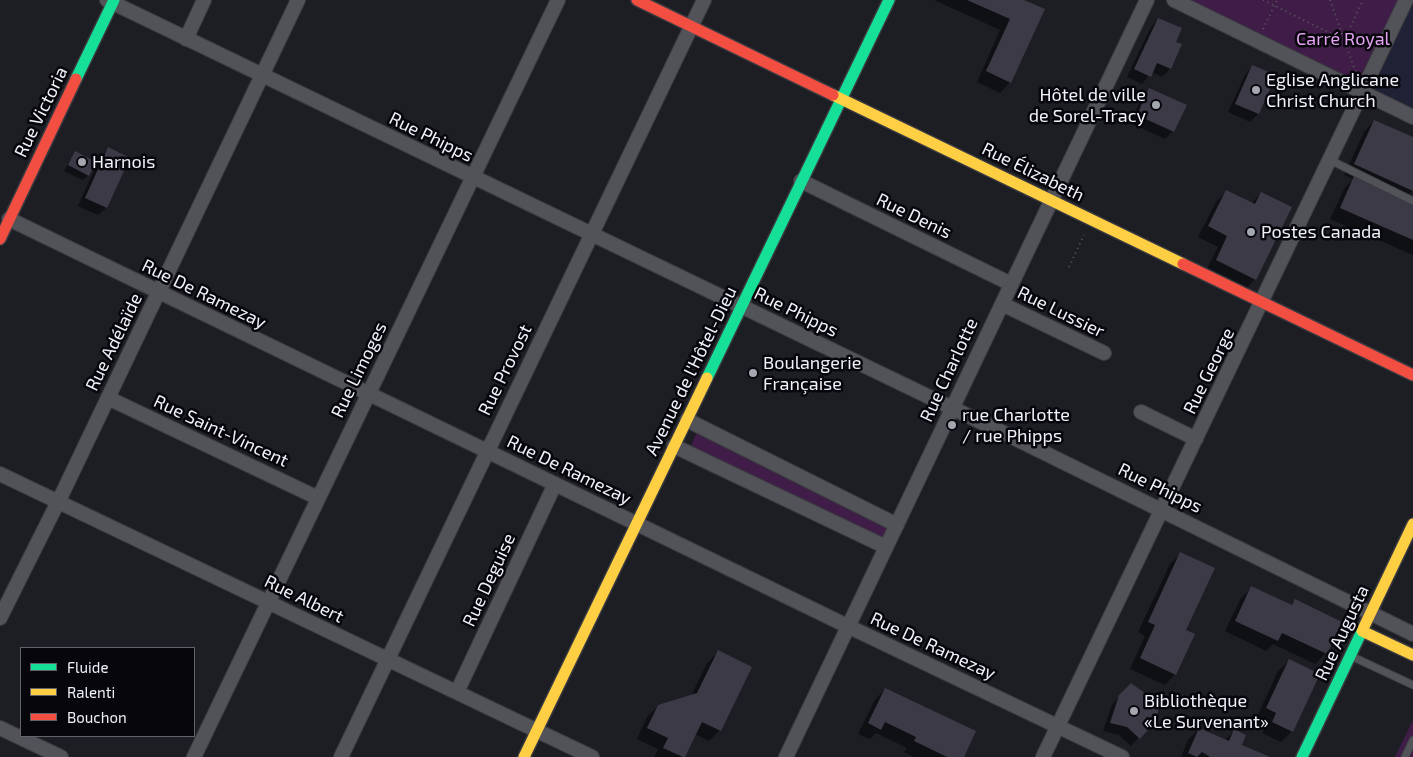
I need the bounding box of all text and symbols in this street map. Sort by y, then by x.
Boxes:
park label: Carré Royal [1296,28,1390,50]
street label: Rue Victoria [10,63,72,161]
place label: Eglise Anglicane Christ Church [1266,69,1399,112]
place label: Hôtel de ville de Sorel-Tracy [1029,84,1146,126]
marker: Eglise Anglicane Christ Church [1250,84,1262,96]
marker: Hôtel de ville de Sorel-Tracy [1150,99,1162,111]
street label: Rue Phipps [386,107,476,167]
street label: Rue Élizabeth [978,138,1088,206]
place label: Harnois [92,151,155,173]
marker: Harnois [76,156,88,168]
street label: Rue Denis [873,189,955,243]
place label: Postes Canada [1261,221,1381,243]
marker: Postes Canada [1245,226,1257,238]
street label: Rue De Ramezay [138,255,270,333]
street label: Rue Phipps [751,282,841,342]
street label: Rue Lussier [1014,282,1108,342]
street label: Avenue de l'Hôtel-Dieu [641,283,741,459]
street label: Rue Adélaïde [81,290,147,394]
street label: Rue Charlotte [916,315,982,425]
street label: Rue Limoges [327,319,391,421]
street label: Rue Provost [474,321,536,419]
street label: Rue George [1179,324,1239,418]
place label: Boulangerie Française [763,352,861,394]
marker: Boulangerie Française [747,367,759,379]
street label: Rue Saint-Vincent [150,390,292,472]
place label: rue Charlotte / rue Phipps [962,404,1070,446]
marker: rue Charlotte / rue Phipps [946,419,958,431]
street label: Rue De Ramezay [503,431,635,509]
street label: Rue Phipps [1115,458,1205,518]
street label: Rue Deguise [458,530,520,630]
street label: Rue Albert [261,571,347,627]
street label: Rue Augusta [1311,582,1373,684]
street label: Rue De Ramezay [867,608,999,684]
legend [20,647,195,737]
text: Fluide [67,658,108,676]
text: Ralenti [67,683,115,701]
place label: Bibliothèque «Le Survenant» [1144,690,1269,732]
marker: Bibliothèque «Le Survenant» [1128,705,1140,717]
text: Bouchon [67,708,127,726]

